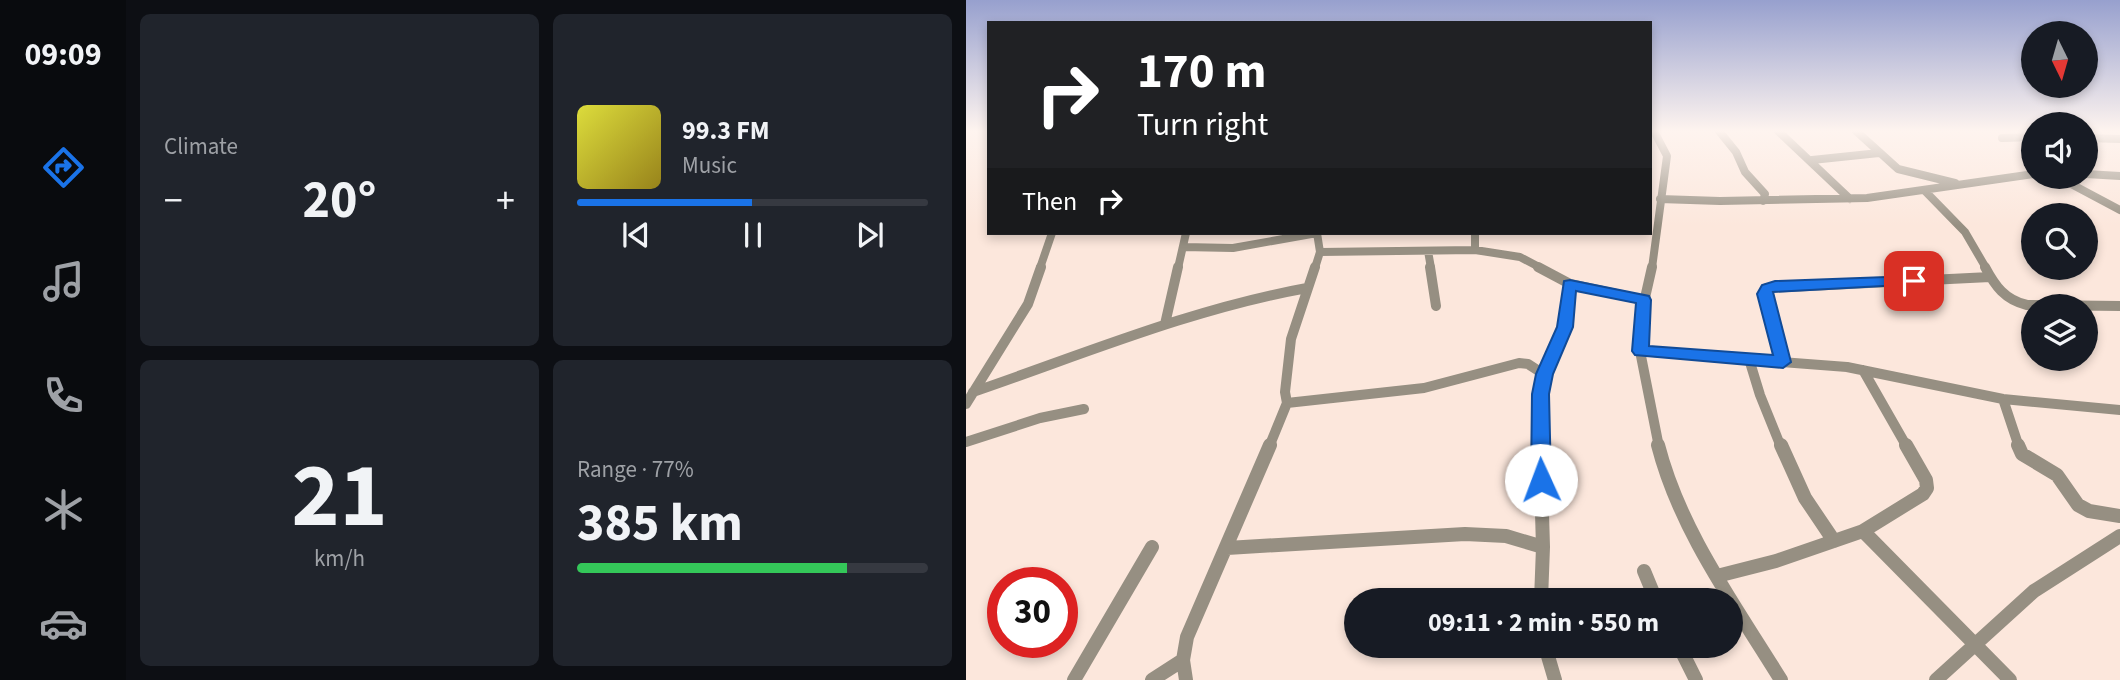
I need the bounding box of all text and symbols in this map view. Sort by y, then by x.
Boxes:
north arrow [2021,21,2098,98]
map controls [2021,21,2098,371]
text: 09:09 [24,32,102,78]
text: 170 m [1137,37,1266,107]
icon: right [1022,49,1113,140]
text: Turn right [1137,102,1268,148]
text: 99.3 FM [682,112,770,149]
button: sound [2021,112,2098,189]
text: Climate [164,130,238,163]
icon: directions [39,143,88,192]
text: Music [682,149,737,182]
text: 20° [303,164,376,238]
text: − [164,174,183,228]
text: + [496,174,515,228]
icon: right [1091,182,1129,220]
text: Then [1022,183,1077,220]
button: search [2021,203,2098,280]
icon: previous [617,216,655,254]
icon: pause [734,216,772,254]
icon: next [851,216,889,254]
pin [1884,251,1944,311]
icon: music [39,257,88,306]
icon: arrive [1895,262,1933,300]
button: layers [2021,294,2098,371]
icon: phone [39,371,88,420]
text: 21 [291,432,388,561]
position arrow [1504,443,1578,517]
text: Range · 77% [577,453,694,486]
icon: climate [39,485,88,534]
text: 385 km [577,487,743,561]
text: km/h [314,542,365,575]
speed limit sign: 30 [987,567,1078,658]
icon: car [39,599,88,648]
text: 09:11 · 2 min · 550 m [1428,604,1659,641]

